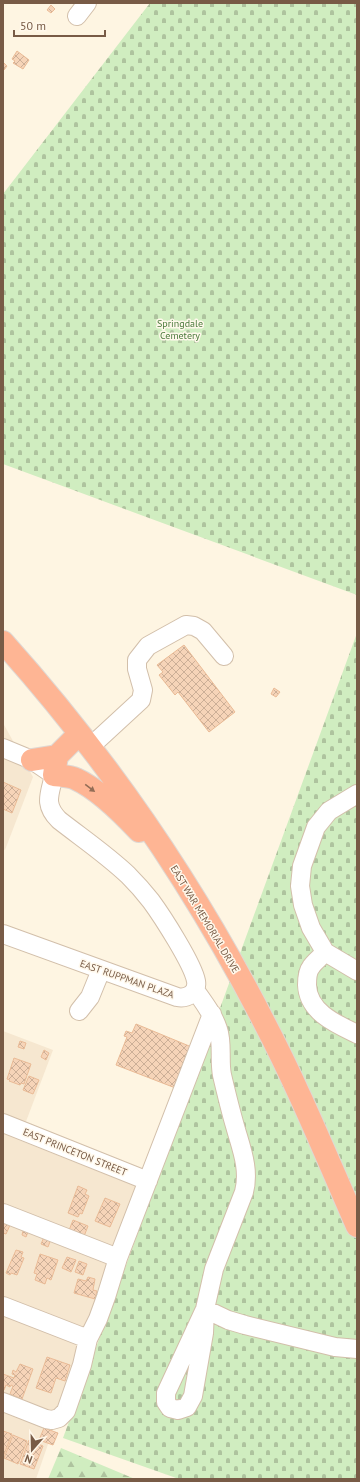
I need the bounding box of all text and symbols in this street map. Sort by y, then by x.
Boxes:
scale bar [14,12,105,38]
text: 50 m [20,18,46,33]
park label: Springdale Cemetery [157,317,203,342]
one-way arrow [85,784,96,792]
street label: EAST WAR MEMORIAL DRIVE [168,863,242,975]
street label: EAST RUPPMAN PLAZA [78,957,176,1001]
street label: EAST PRINCETON STREET [21,1125,129,1179]
north arrow [12,1430,52,1470]
text: N [23,1452,34,1467]

